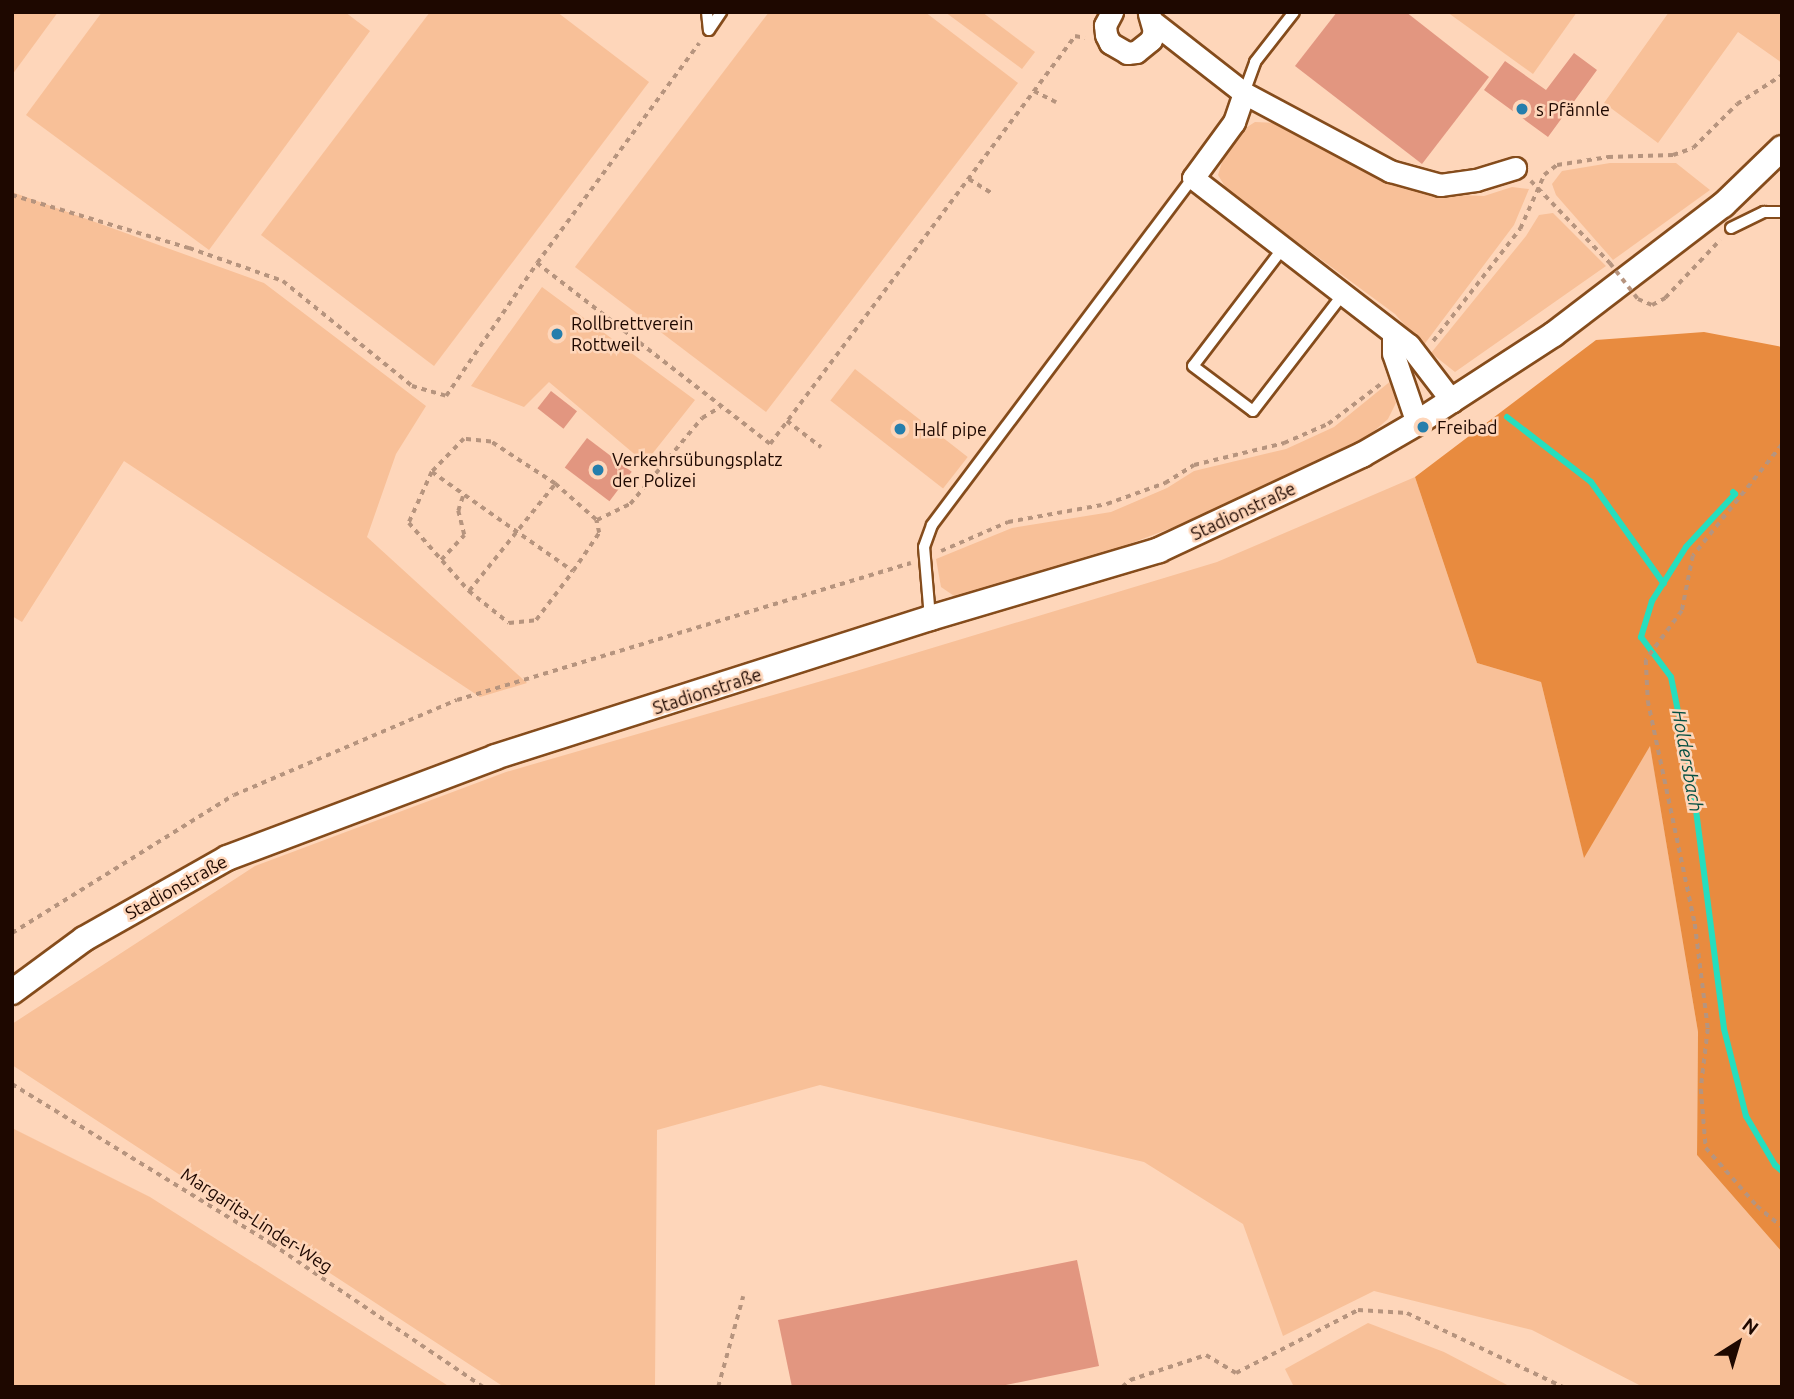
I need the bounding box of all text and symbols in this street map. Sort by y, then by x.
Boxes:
place label: s Pfännle [1536,98,1610,120]
marker: s Pfännle [1514,101,1530,117]
place label: Rollbrettverein Rottweil [571,313,694,356]
marker: Rollbrettverein Rottweil [549,326,565,342]
place label: Freibad [1437,416,1498,438]
place label: Half pipe [914,418,987,440]
marker: Freibad [1415,419,1431,435]
marker: Half pipe [892,421,908,437]
place label: Verkehrsübungsplatz der Polizei [612,449,783,491]
marker: Verkehrsübungsplatz der Polizei [590,462,606,478]
street label: Stadionstraße [1187,477,1299,545]
street label: Stadionstraße [650,663,764,719]
water label: Holdersbach [1667,708,1707,814]
street label: Stadionstraße [121,850,231,924]
street label: Margarita-Linder-Weg [177,1163,337,1277]
north arrow [1703,1308,1773,1378]
text: N [1738,1313,1763,1339]

